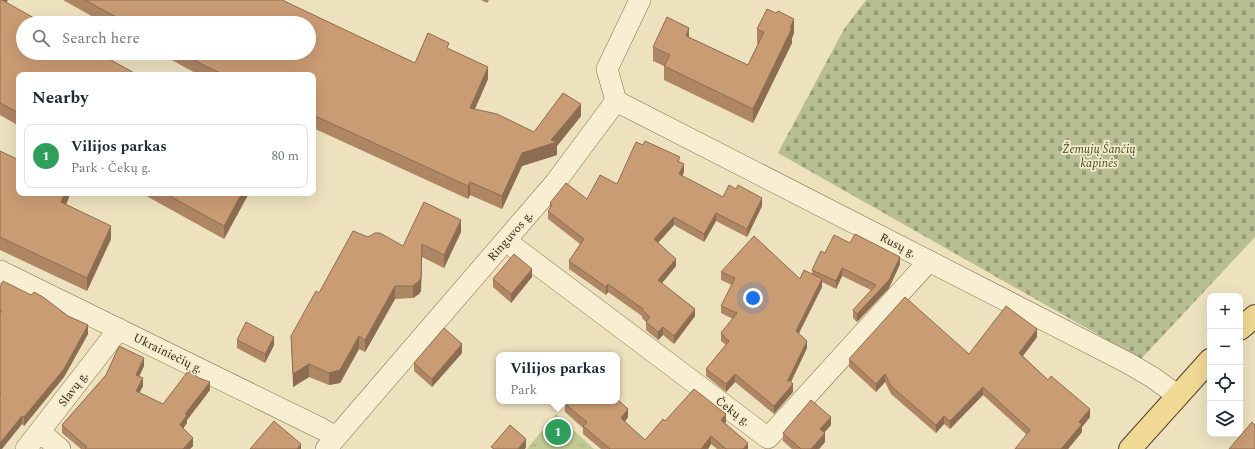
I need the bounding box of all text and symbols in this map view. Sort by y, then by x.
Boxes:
search box [16,16,316,60]
icon: search [30,27,52,49]
text: Search here [62,27,140,50]
text: Nearby [32,85,88,111]
text: Vilijos parkas [71,135,167,158]
park label: Žemųjų Šančių kapinės [1062,140,1136,173]
text: 1 [42,146,50,166]
text: 80 m [272,146,299,166]
text: Park · Čekų g. [71,158,151,178]
street label: Ringuvos g. [483,207,538,266]
street label: Rusų g. [876,228,919,263]
your location [743,288,763,308]
map controls [1207,293,1243,437]
button: + [1207,293,1243,329]
street label: Ukrainiečių g. [130,328,206,379]
button: − [1207,329,1243,365]
popup [496,352,620,404]
text: Vilijos parkas [510,357,606,380]
button: locate [1207,365,1243,401]
street label: Slavų g. [54,367,93,411]
text: Park [510,380,537,400]
street label: Čekų g. [711,392,754,431]
button: layers [1207,401,1243,437]
pin: 1 [545,417,571,447]

